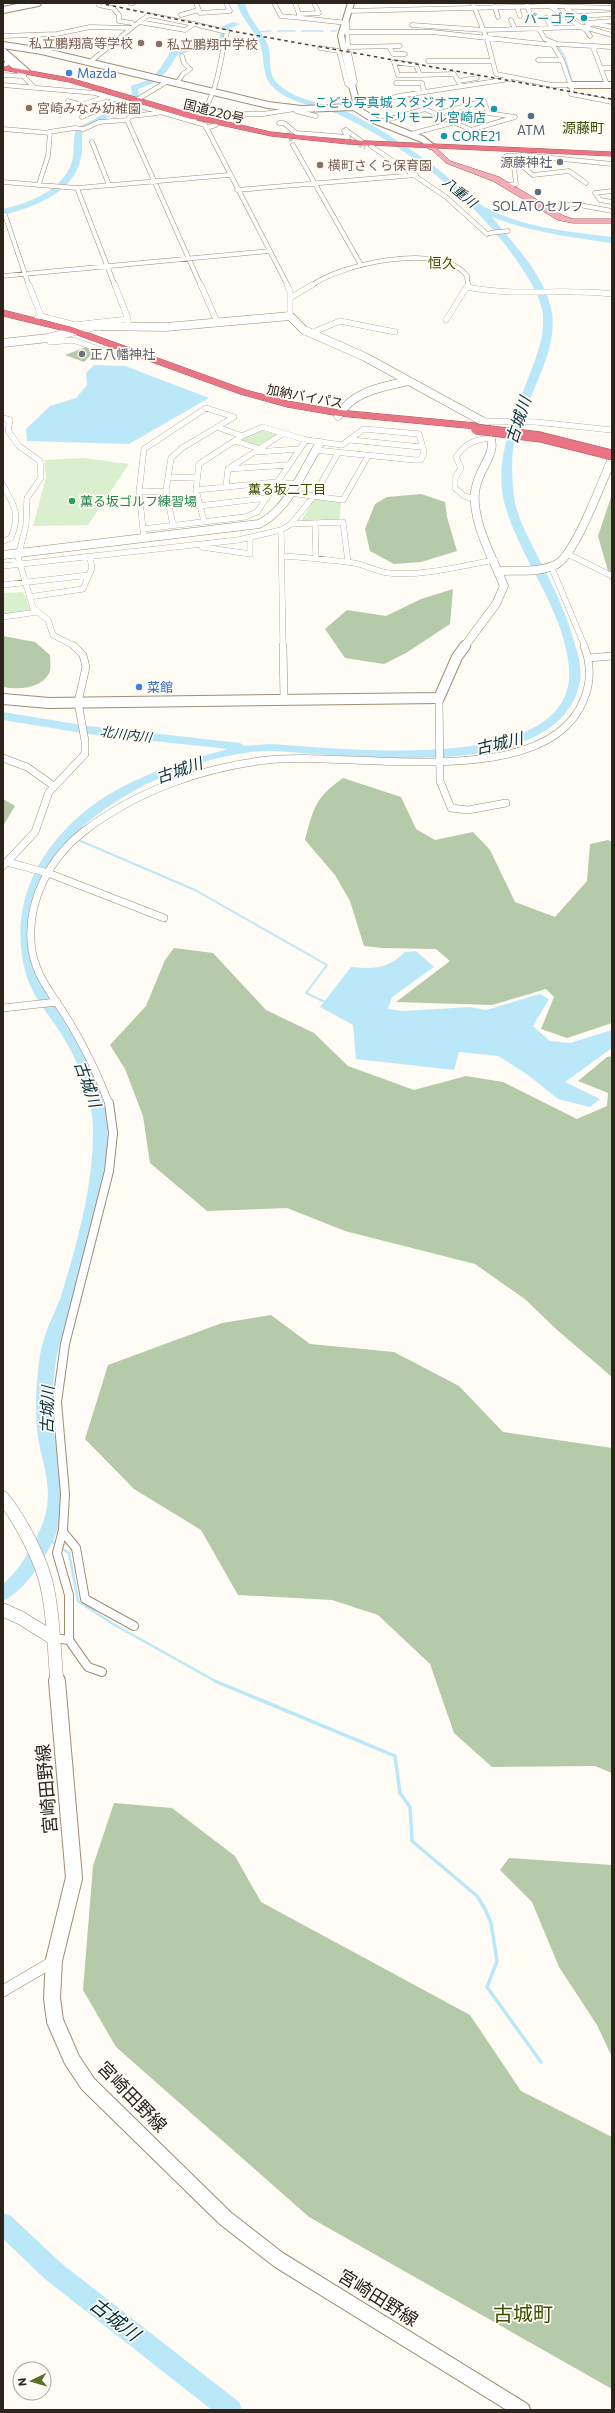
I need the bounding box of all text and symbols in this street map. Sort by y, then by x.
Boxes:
place label: パーゴラ [524,10,576,26]
marker: パーゴラ [579,13,589,23]
place label: 私立鵬翔高等学校 [29,35,133,51]
place label: 私立鵬翔中学校 [167,36,258,52]
marker: 私立鵬翔高等学校 [136,38,146,48]
marker: 私立鵬翔中学校 [154,39,164,49]
place label: Mazda [77,65,117,81]
marker: Mazda [64,68,74,78]
place label: こども写真城 スタジオアリス ニトリモール宮崎店 [315,94,486,125]
street label: 国道220号 [182,96,246,126]
place label: 宮崎みなみ幼稚園 [37,100,141,116]
marker: 宮崎みなみ幼稚園 [24,103,34,113]
marker: こども写真城 スタジオアリス ニトリモール宮崎店 [489,104,499,114]
marker: ATM [526,111,536,121]
district label: 源藤町 [562,119,604,136]
place label: ATM [517,122,545,138]
place label: CORE21 [452,128,501,144]
marker: CORE21 [439,131,449,141]
place label: 源藤神社 [500,154,552,170]
place label: 横町さくら保育園 [328,157,432,173]
marker: 源藤神社 [555,157,565,167]
marker: 横町さくら保育園 [315,160,325,170]
water label: 八重川 [440,174,482,212]
marker: SOLATOセルフ [533,187,543,197]
place label: SOLATOセルフ [492,198,584,214]
district label: 恒久 [428,254,456,271]
place label: 正八幡神社 [90,346,155,362]
marker: 正八幡神社 [77,349,87,359]
street label: 加納バイパス [265,381,345,411]
water label: 古城川 [501,392,535,446]
district label: 薫る坂二丁目 [248,481,326,497]
place label: 薫る坂ゴルフ練習場 [80,493,197,509]
marker: 薫る坂ゴルフ練習場 [67,496,77,506]
place label: 菜館 [147,679,173,695]
marker: 菜館 [134,682,144,692]
water label: 北川内川 [99,723,155,745]
water label: 古城川 [473,727,526,757]
water label: 古城川 [153,752,207,786]
water label: 古城川 [71,1058,106,1112]
water label: 古城川 [37,1384,56,1434]
street label: 宮崎田野線 [31,1743,61,1835]
street label: 宮崎田野線 [94,2056,172,2136]
street label: 宮崎田野線 [335,2264,423,2330]
water label: 古城川 [86,2292,146,2346]
district label: 古城町 [493,2301,553,2325]
north arrow [12,2361,52,2401]
text: N [15,2377,28,2387]

